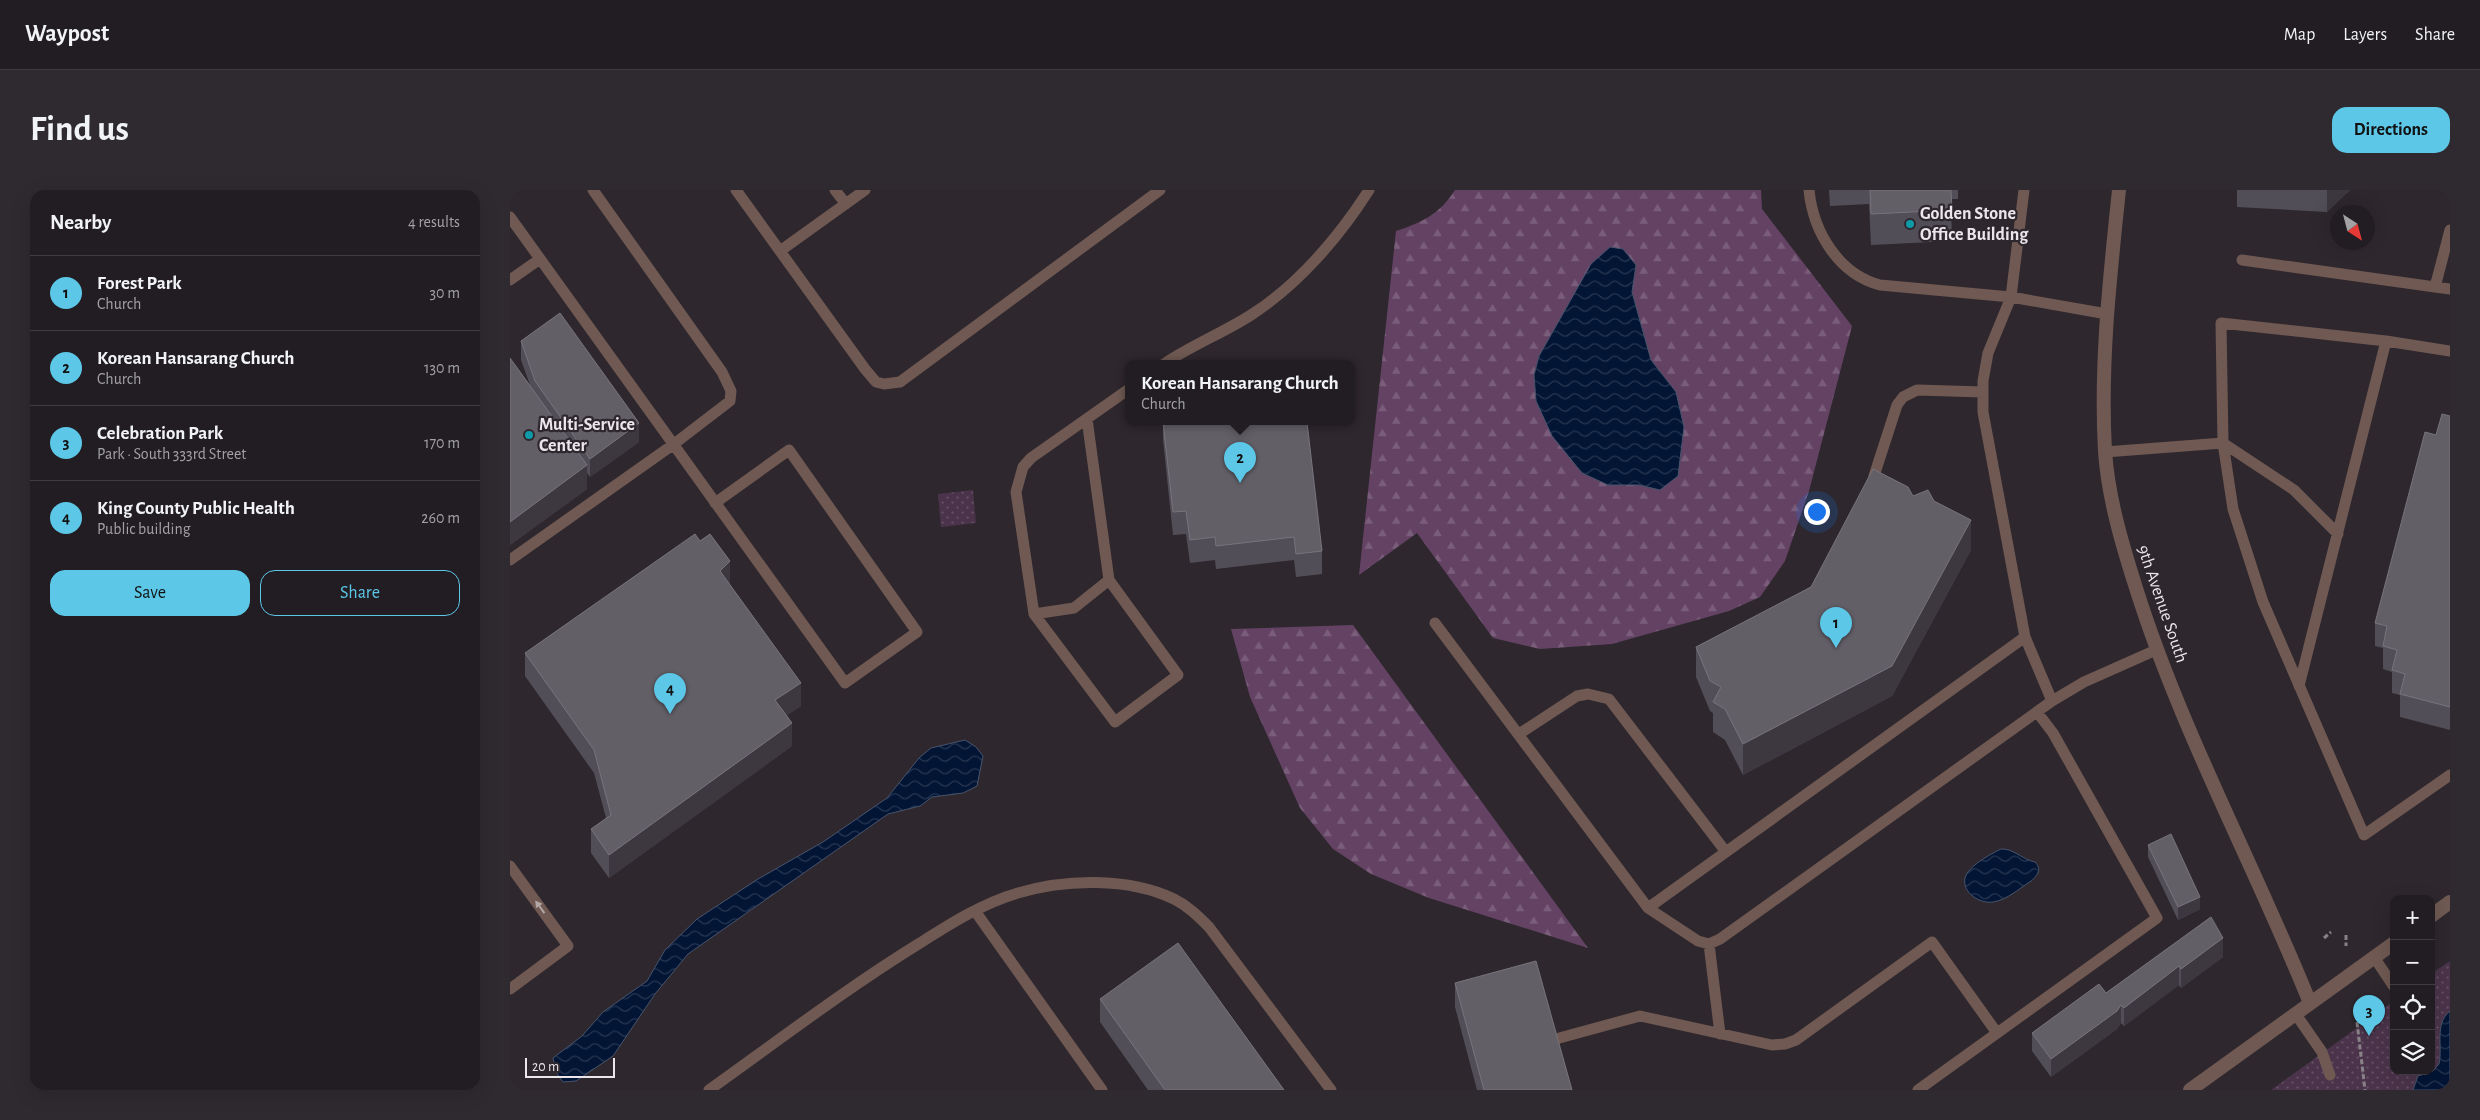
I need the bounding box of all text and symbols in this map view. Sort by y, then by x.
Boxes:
text: Waypost [25,22,109,46]
text: Map [2284,26,2315,44]
text: Layers [2343,26,2387,44]
text: Share [2415,26,2455,44]
button: Directions [2332,107,2450,153]
text: Find us [30,112,129,147]
place label: Golden Stone Office Building [1920,205,2029,244]
north arrow [2330,205,2375,250]
text: Nearby [50,212,111,233]
text: 4 results [408,214,460,230]
marker: Golden Stone Office Building [1904,218,1916,230]
text: Forest Park [97,274,182,293]
text: 1 [63,285,69,301]
text: 30 m [430,285,460,301]
text: Church [97,296,141,312]
text: Korean Hansarang Church [97,349,294,368]
text: 2 [62,360,70,376]
text: 130 m [424,360,460,376]
popup [1125,360,1355,425]
text: Church [97,371,141,387]
text: Korean Hansarang Church [1141,374,1339,393]
text: Church [1141,396,1186,412]
place label: Multi-Service Center [539,416,635,455]
text: Celebration Park [97,424,223,443]
marker: Multi-Service Center [523,429,535,441]
text: 3 [63,435,69,451]
text: 170 m [424,435,460,451]
pin: 2 [1224,442,1256,483]
text: Park · South 333rd Street [97,446,246,462]
text: King County Public Health [97,499,295,518]
your location [1804,499,1830,525]
text: 4 [62,510,70,526]
text: 260 m [421,510,460,526]
text: Public building [97,521,191,537]
street label: 9th Avenue South [2133,543,2191,665]
button: Save [50,570,250,616]
button: Share [260,570,460,616]
pin: 1 [1820,607,1852,648]
pin: 4 [654,673,686,714]
map controls [2390,895,2435,1075]
button: + [2390,895,2435,940]
one-way arrow [534,901,545,914]
button: − [2390,940,2435,985]
button: locate [2390,985,2435,1030]
pin: 3 [2353,995,2385,1036]
button: layers [2390,1030,2435,1075]
scale bar [525,1055,615,1078]
text: 20 m [532,1060,559,1074]

